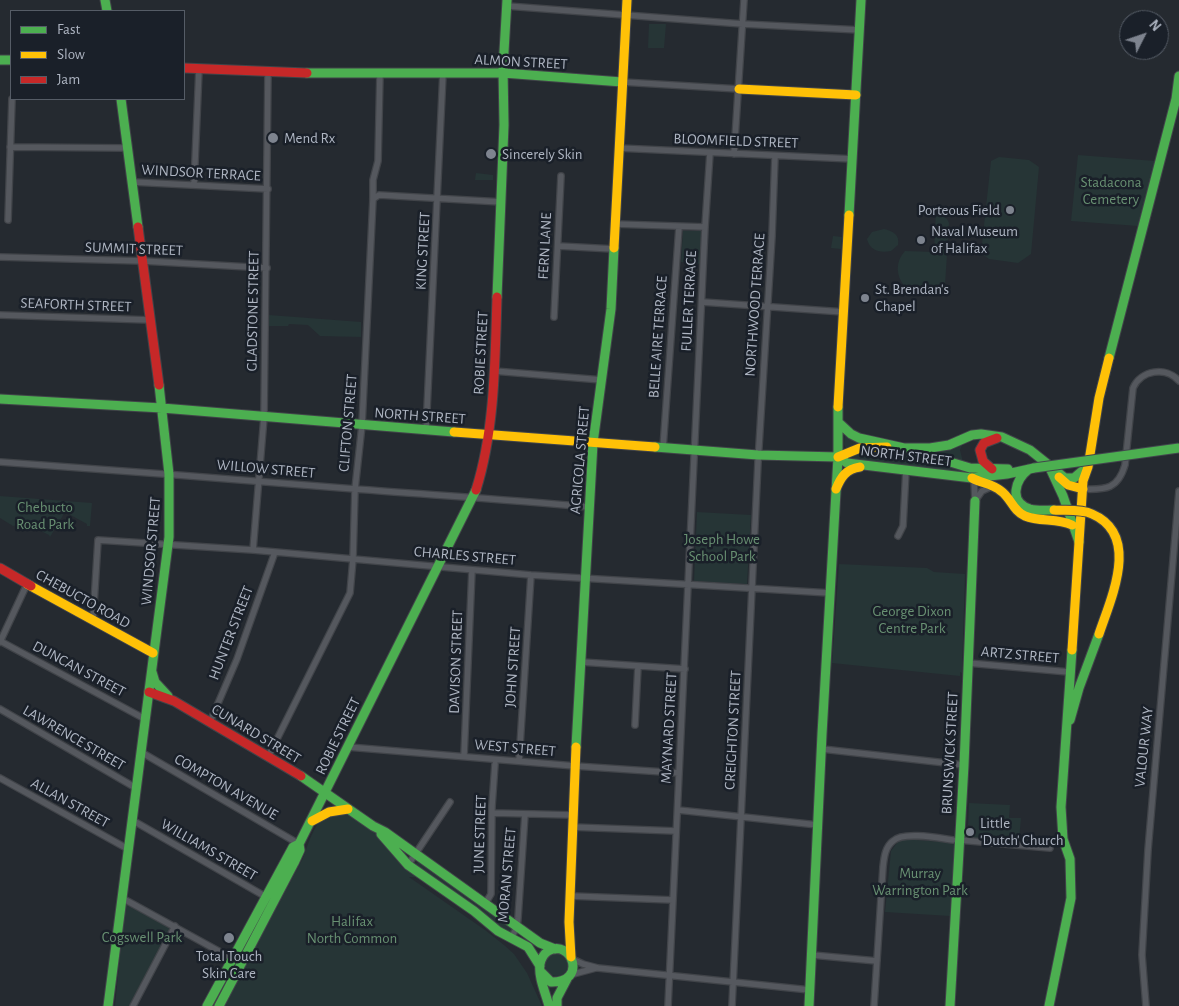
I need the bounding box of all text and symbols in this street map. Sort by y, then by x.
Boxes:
legend [10,10,185,100]
north arrow [1119,10,1169,60]
text: N [1146,18,1163,34]
text: Fast [57,22,80,37]
text: Slow [57,47,85,62]
street label: ALMON STREET [474,51,568,73]
text: Jam [57,72,80,87]
place label: Mend Rx [284,129,335,147]
street label: BLOOMFIELD STREET [673,130,799,152]
marker: Mend Rx [266,131,280,145]
place label: Sincerely Skin [502,145,583,163]
marker: Sincerely Skin [484,147,498,161]
street label: WINDSOR TERRACE [141,161,261,185]
park label: Stadacona Cemetery [1080,173,1142,208]
place label: Porteous Field [918,201,1000,219]
marker: Porteous Field [1004,204,1016,216]
street label: KING STREET [412,212,434,290]
street label: FERN LANE [534,212,556,280]
place label: Naval Museum of Halifax [931,222,1018,257]
street label: NORTHWOOD TERRACE [741,233,769,377]
marker: Naval Museum of Halifax [915,234,927,246]
street label: SUMMIT STREET [85,238,183,260]
street label: GLADSTONE STREET [243,250,263,372]
street label: FULLER TERRACE [677,250,701,352]
street label: BELLE AIRE TERRACE [645,275,671,399]
place label: St. Brendan's Chapel [875,280,949,315]
marker: St. Brendan's Chapel [859,292,871,304]
street label: SEAFORTH STREET [20,294,132,316]
street label: ROBIE STREET [470,311,492,395]
street label: CLIFTON STREET [335,373,361,473]
street label: NORTH STREET [374,404,466,428]
street label: AGRICOLA STREET [566,405,594,515]
street label: NORTH STREET [859,441,953,471]
street label: WILLOW STREET [216,456,316,482]
street label: WINDSOR STREET [137,496,165,606]
park label: Chebucto Road Park [16,498,74,533]
park label: Joseph Howe School Park [684,530,760,565]
street label: CHARLES STREET [413,543,517,569]
street label: CHEBUCTO ROAD [33,566,133,632]
street label: HUNTER STREET [205,583,257,683]
park label: George Dixon Centre Park [873,602,951,637]
street label: DAVISON STREET [445,610,467,714]
street label: JOHN STREET [501,626,525,708]
street label: DUNCAN STREET [29,637,129,701]
street label: ARTZ STREET [980,643,1060,667]
street label: CREIGHTON STREET [721,670,745,790]
street label: MAYNARD STREET [657,672,681,784]
street label: BRUNSWICK STREET [938,691,962,815]
street label: ROBIE STREET [312,694,364,778]
street label: CUNARD STREET [208,700,304,768]
street label: LAWRENCE STREET [20,701,128,775]
street label: VALOUR WAY [1131,706,1157,788]
street label: WEST STREET [474,735,556,761]
street label: COMPTON AVENUE [171,750,281,824]
street label: ALLAN STREET [28,774,112,832]
street label: JUNE STREET [470,795,490,873]
place label: Little 'Dutch' Church [980,814,1063,849]
street label: WILLIAMS STREET [158,815,260,885]
marker: Little 'Dutch' Church [964,826,976,838]
street label: MORAN STREET [494,827,520,923]
park label: Murray Warrington Park [872,864,968,899]
park label: Halifax North Common [307,912,397,947]
park label: Cogswell Park [102,928,182,946]
marker: Total Touch Skin Care [222,931,236,945]
place label: Total Touch Skin Care [196,947,262,982]

